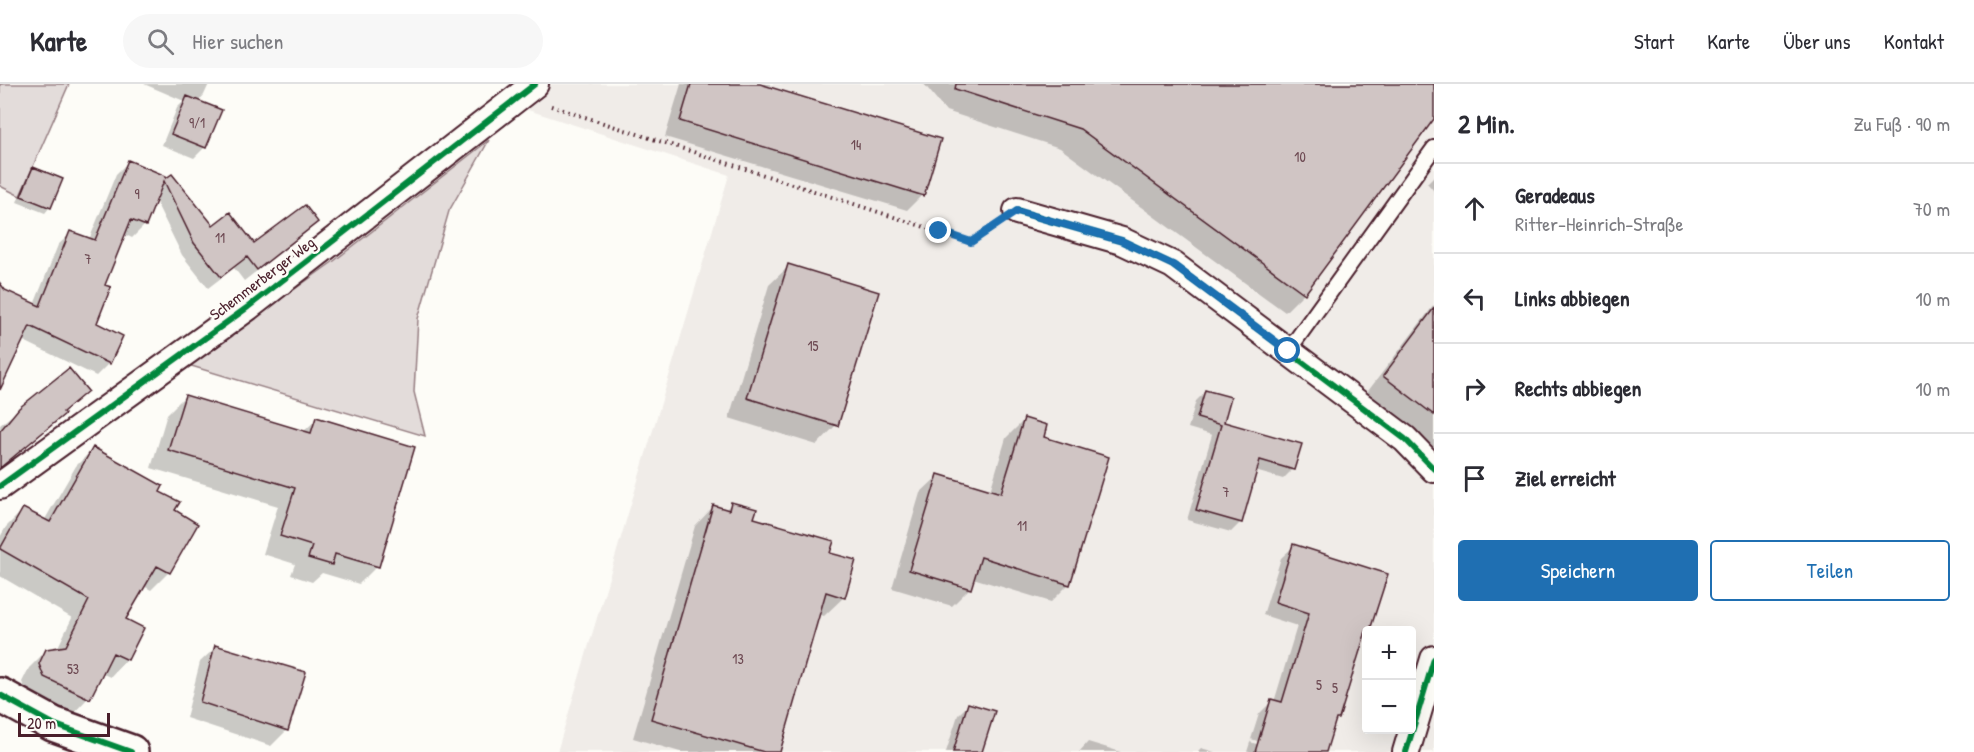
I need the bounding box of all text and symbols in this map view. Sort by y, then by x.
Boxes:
search box [123,14,543,68]
text: Karte [30,22,87,60]
icon: search [144,25,177,58]
text: Hier suchen [192,26,283,56]
text: Start [1634,27,1674,56]
text: Karte [1707,27,1750,56]
text: Über uns [1783,27,1851,56]
text: Kontakt [1884,27,1944,56]
text: 2 Min. [1458,106,1515,141]
text: Zu Fuß · 90 m [1853,110,1950,137]
house number: 9/1 [189,113,205,132]
house number: 14 [851,135,861,154]
house number: 10 [1294,147,1306,166]
text: Geradeaus [1515,180,1595,210]
house number: 9 [134,184,140,203]
icon: ahead [1458,192,1491,225]
text: 70 m [1913,195,1950,222]
text: Ritter-Heinrich-Straße [1515,210,1683,237]
route end [925,217,951,243]
house number: 11 [215,228,225,247]
street label: Schemmerberger Weg [205,231,319,325]
house number: 7 [85,249,92,268]
icon: left [1458,282,1491,315]
text: Links abbiegen [1515,283,1630,313]
text: 10 m [1916,285,1950,312]
house number: 15 [807,336,819,355]
route start [1274,337,1300,363]
icon: right [1458,372,1491,405]
text: Rechts abbiegen [1515,373,1642,403]
text: 10 m [1916,375,1950,402]
icon: arrive [1458,462,1491,495]
text: Ziel erreicht [1515,463,1615,493]
house number: 7 [1223,482,1230,501]
house number: 11 [1017,516,1027,535]
button: Speichern [1458,540,1698,601]
button: Teilen [1710,540,1950,601]
map controls [1362,626,1416,734]
button: + [1362,626,1416,680]
house number: 13 [732,649,744,668]
house number: 53 [67,659,79,678]
house number: 5 [1316,675,1322,694]
house number: 5 [1332,678,1338,697]
button: − [1362,680,1416,734]
scale bar [18,710,110,738]
text: 20 m [27,712,56,734]

